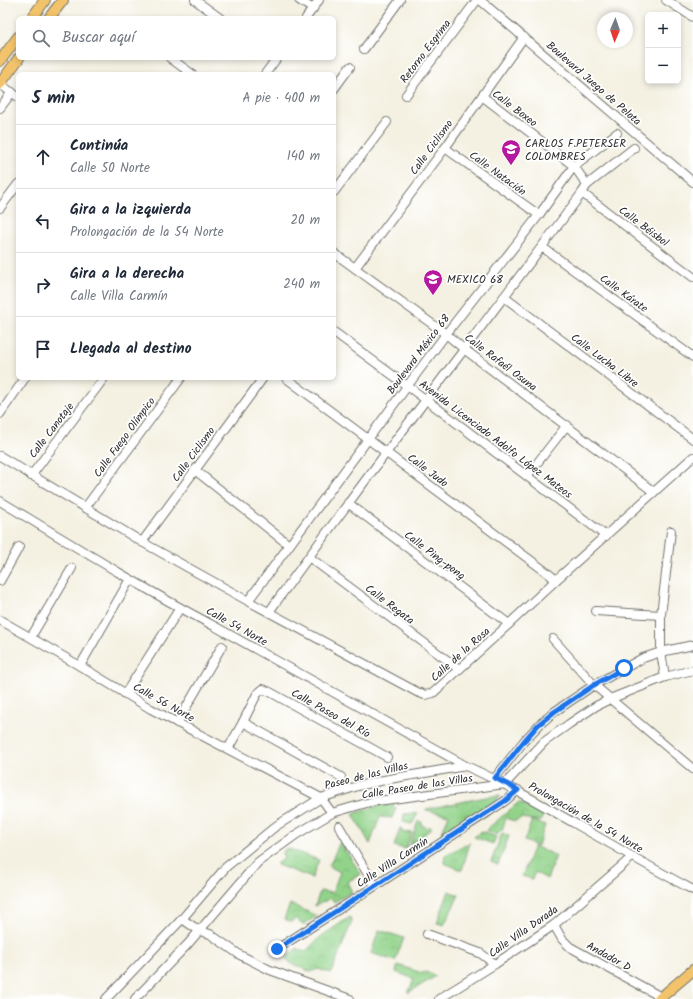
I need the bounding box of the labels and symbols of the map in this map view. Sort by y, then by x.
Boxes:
north arrow [597,12,633,48]
street label: Retorno Esgrima [396,16,456,87]
street label: Boulevard Juego de Pelota [542,37,645,130]
street label: Calle Boxeo [488,86,541,132]
street label: Calle Ciclismo [406,116,458,179]
place label: CARLOS F.PETERSER COLOMBRES [525,135,626,166]
school or university icon: CARLOS F.PETERSER COLOMBRES [500,138,522,166]
street label: Calle Natación [465,147,530,201]
street label: Calle Béisbol [614,202,673,252]
school or university icon: MEXICO 68 [422,268,444,296]
street label: Calle Kárate [595,270,651,318]
place label: MEXICO 68 [447,271,503,289]
street label: Boulevard México 68 [383,311,455,398]
street label: Calle Rafaél Osuna [460,329,541,396]
street label: Calle Lucha Libre [567,329,642,392]
street label: Avenida Licenciado Adolfo López Mateos [415,376,576,504]
street label: Calle Fuego Olímpico [89,394,160,482]
street label: Calle Canotaje [25,399,79,462]
street label: Calle Ciclismo [168,423,220,486]
street label: Calle Judo [403,449,452,492]
street label: Calle Ping-pong [400,527,469,585]
street label: Calle Regata [361,580,418,629]
street label: Calle 54 Norte [202,602,271,651]
street label: Calle de la Rosa [427,623,495,686]
route start [615,659,633,677]
street label: Calle 56 Norte [129,678,198,727]
street label: Calle Paseo del Río [288,685,373,743]
street label: Paseo de las Villas [323,757,410,795]
street label: Calle Paseo de las Villas [360,769,474,805]
street label: Prolongación de la 54 Norte [525,778,646,858]
street label: Calle Villa Carmín [353,833,432,893]
street label: Calle Villa Dorada [485,901,562,963]
street label: Andador D [583,937,634,977]
route end [268,940,286,958]

